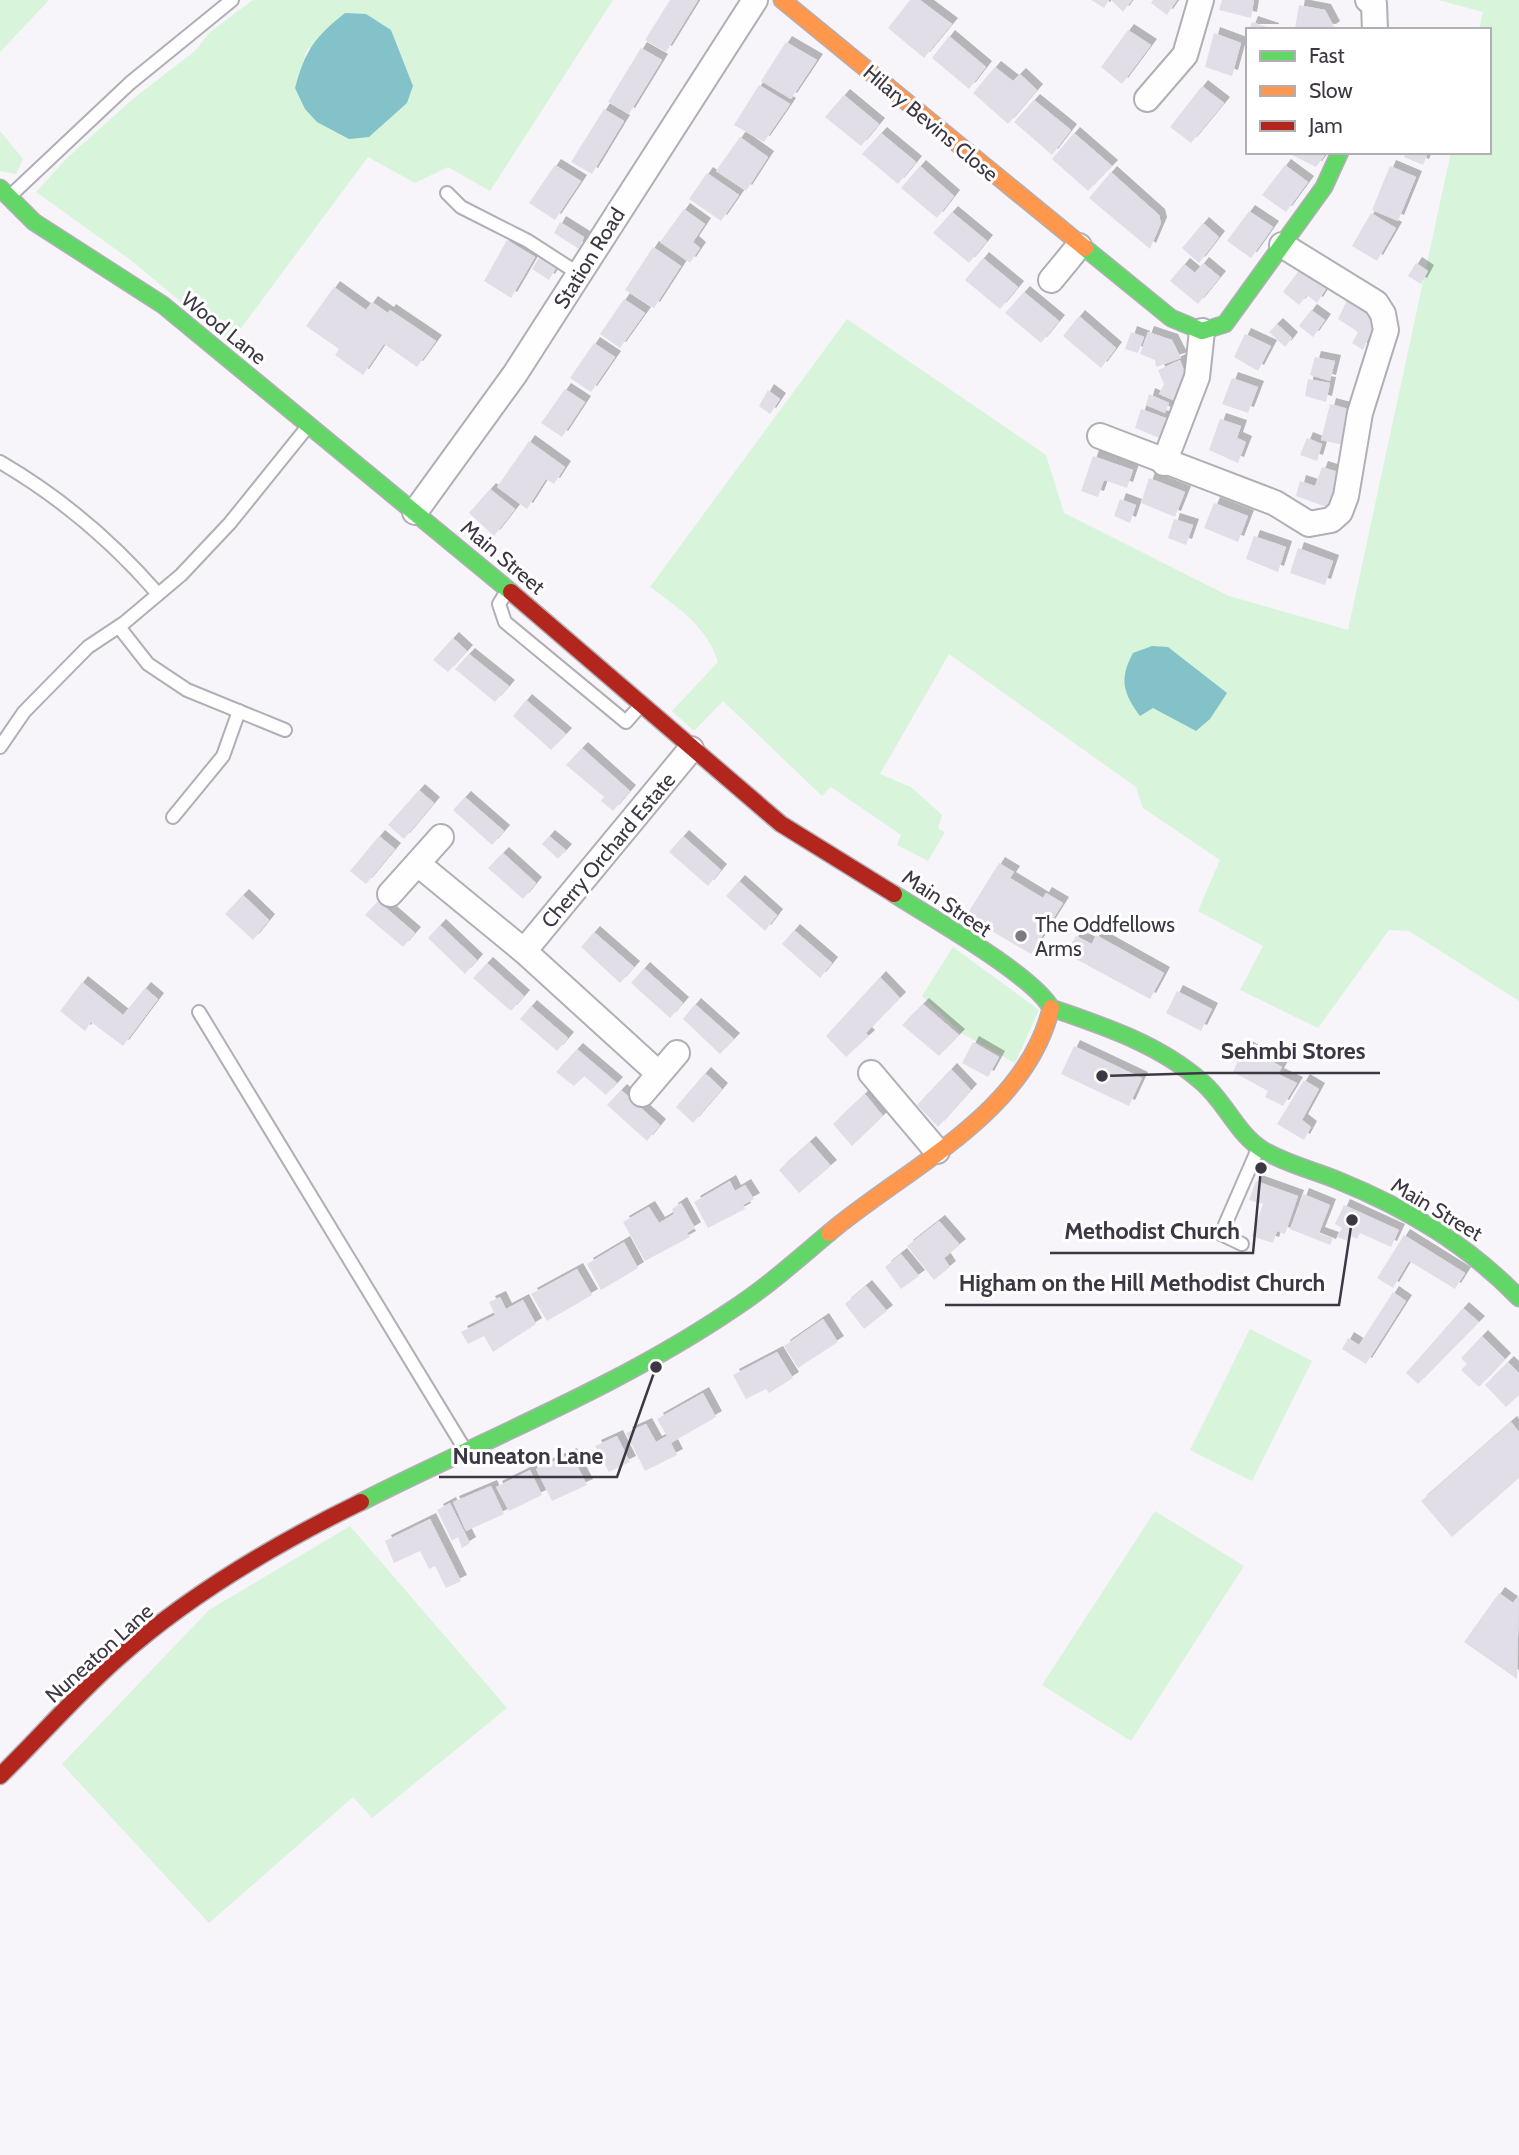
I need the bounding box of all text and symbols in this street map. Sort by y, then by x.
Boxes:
legend [1246,28,1491,154]
text: Fast [1309,43,1345,68]
street label: Hilary Bevins Close [859,59,1004,187]
text: Slow [1309,78,1353,103]
text: Jam [1308,113,1343,138]
street label: Station Road [548,203,630,313]
street label: Wood Lane [177,286,272,370]
street label: Main Street [456,515,550,599]
street label: Cherry Orchard Estate [536,767,680,933]
street label: Main Street [898,864,996,942]
place label: The Oddfellows Arms [1035,912,1175,961]
marker: The Oddfellows Arms [1013,928,1029,944]
callout: Sehmbi Stores [1207,1029,1380,1073]
text: Sehmbi Stores [1221,1037,1366,1065]
street label: Main Street [1387,1172,1487,1246]
callout: Methodist Church [1050,1209,1253,1253]
text: Methodist Church [1064,1217,1240,1245]
callout: Higham on the Hill Methodist Church [945,1261,1339,1305]
text: Higham on the Hill Methodist Church [959,1269,1325,1297]
callout: Nuneaton Lane [439,1433,617,1477]
text: Nuneaton Lane [453,1442,604,1470]
street label: Nuneaton Lane [40,1598,158,1708]

